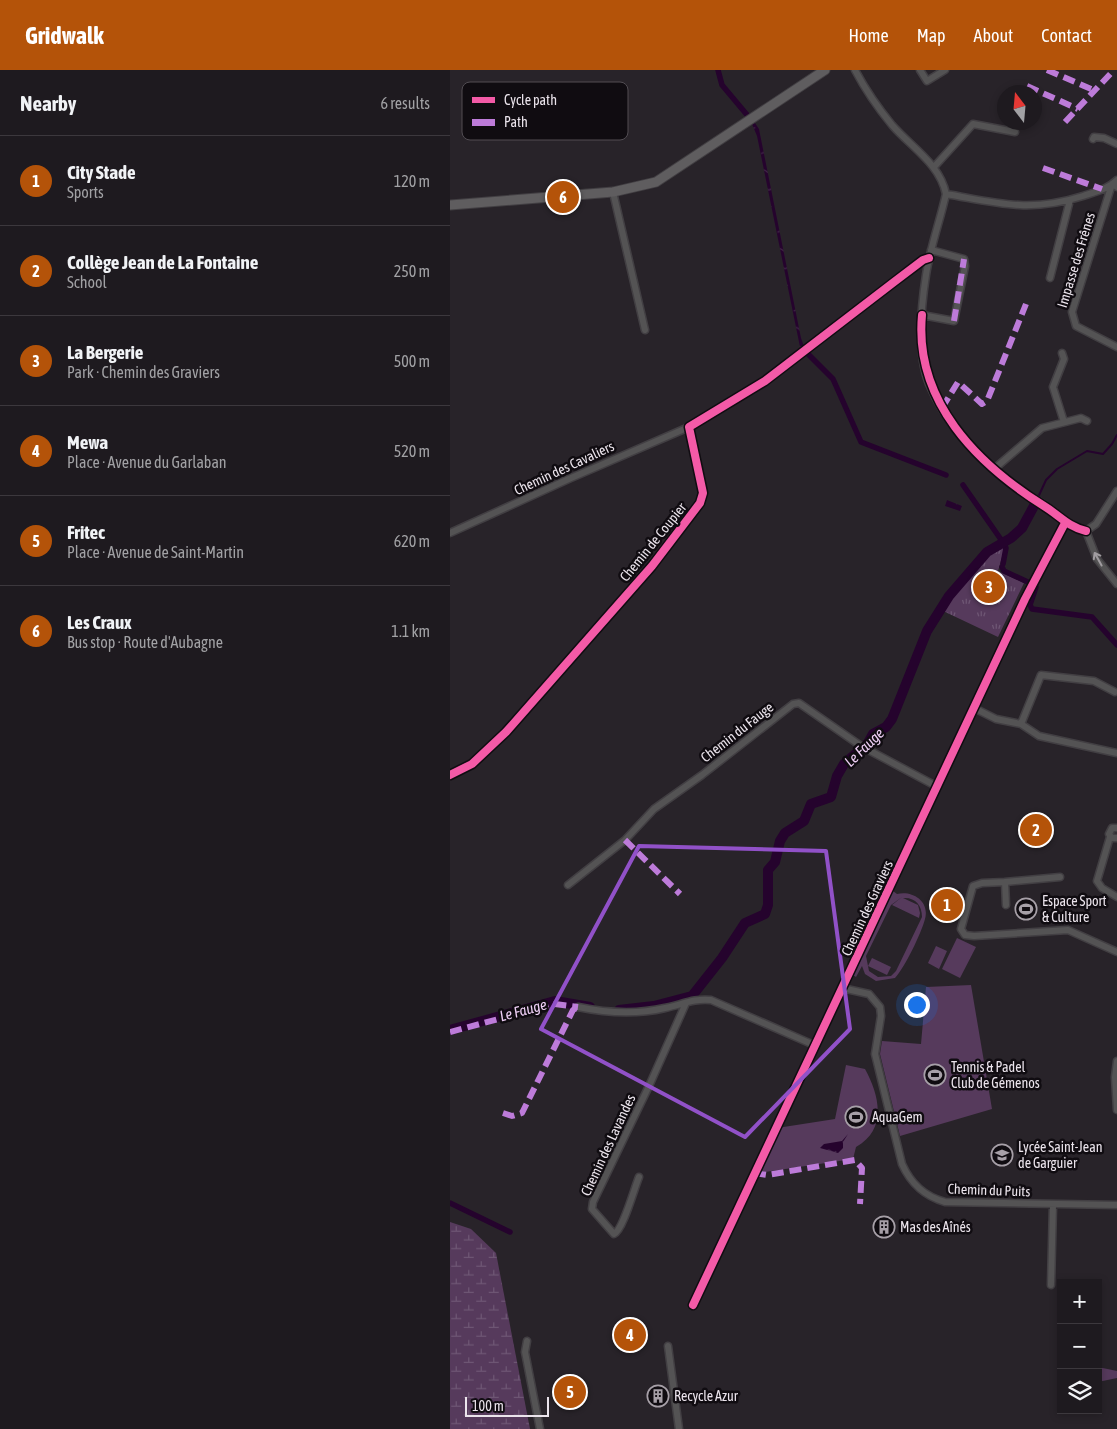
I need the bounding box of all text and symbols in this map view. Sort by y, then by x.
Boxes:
text: Gridwalk [25,22,104,49]
text: Home [849,25,889,46]
text: Map [917,25,946,46]
text: About [974,25,1013,46]
text: Contact [1041,25,1092,46]
legend [462,82,628,140]
north arrow [997,85,1042,130]
text: Nearby [20,91,76,115]
text: Cycle path [504,92,557,108]
text: 6 results [380,94,430,112]
text: Path [504,114,528,130]
text: City Stade [67,161,136,183]
text: 1 [32,172,40,190]
text: 120 m [394,172,430,190]
pin: 6 [547,178,579,216]
text: Sports [67,183,104,201]
street label: Impasse des Frênes [1054,210,1098,310]
text: Collège Jean de La Fontaine [67,251,258,273]
text: 2 [32,262,40,280]
text: 250 m [394,262,430,280]
text: School [67,273,107,291]
text: La Bergerie [67,341,143,363]
text: 3 [32,352,40,370]
text: 500 m [394,352,430,370]
text: Park · Chemin des Graviers [67,363,220,381]
text: Mewa [67,431,108,453]
street label: Chemin des Cavaliers [511,438,617,498]
text: 4 [32,442,40,460]
text: 520 m [394,442,430,460]
text: Place · Avenue du Garlaban [67,453,227,471]
street label: Chemin de Coupier [616,499,690,584]
text: Fritec [67,521,105,543]
text: 5 [32,532,40,550]
text: 620 m [394,532,430,550]
text: Place · Avenue de Saint-Martin [67,543,244,561]
one-way arrow [1093,553,1103,567]
pin: 3 [973,568,1005,606]
text: Les Craux [67,611,132,633]
text: 6 [32,622,40,640]
text: 1.1 km [391,622,430,640]
text: Bus stop · Route d'Aubagne [67,633,223,651]
street label: Chemin du Fauge [698,699,776,765]
water label: Le Fauge [841,724,887,770]
pin: 2 [1020,811,1052,849]
street label: Chemin des Graviers [838,858,896,958]
pin: 1 [931,886,963,924]
place label: Espace Sport & Culture [1042,893,1107,925]
sports icon: Espace Sport & Culture [1014,897,1038,921]
your location [904,992,930,1018]
water label: Le Fauge [498,996,549,1024]
place label: Tennis & Padel Club de Gémenos [951,1059,1040,1091]
sports icon: Tennis & Padel Club de Gémenos [923,1063,947,1087]
street label: Chemin des Lavandes [577,1092,639,1198]
sports icon: AquaGem [844,1105,868,1129]
place label: AquaGem [872,1109,923,1125]
place label: Lycée Saint-Jean de Garguier [1018,1139,1102,1171]
school or university icon: Lycée Saint-Jean de Garguier [990,1143,1014,1167]
street label: Chemin du Puits [947,1181,1031,1199]
building icon: Mas des Aînés [872,1215,896,1239]
place label: Mas des Aînés [900,1219,971,1235]
map controls [1057,1279,1102,1414]
button: + [1057,1279,1102,1324]
pin: 4 [614,1316,646,1354]
button: − [1057,1324,1102,1369]
button: layers [1057,1369,1102,1414]
pin: 5 [554,1373,586,1411]
building icon: Recycle Azur [646,1384,670,1408]
place label: Recycle Azur [674,1388,739,1404]
scale bar [465,1394,549,1417]
text: 100 m [472,1398,504,1414]

